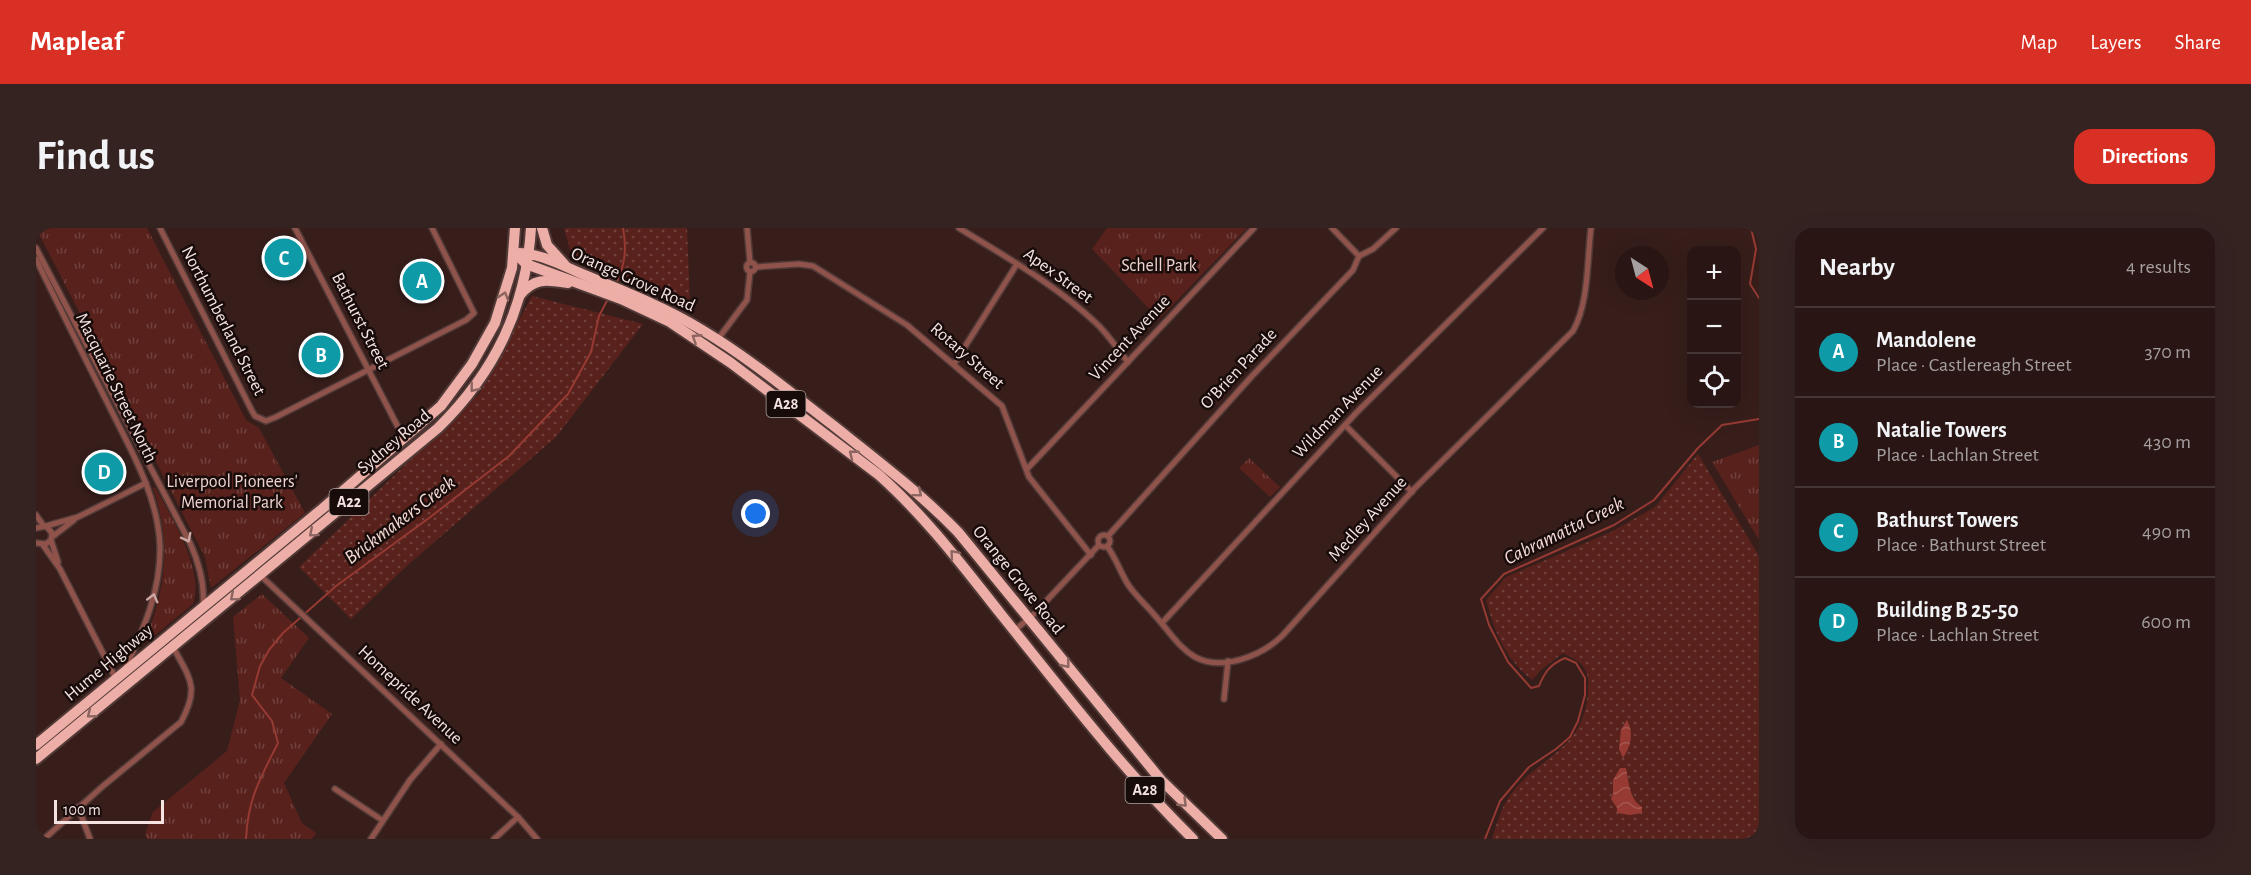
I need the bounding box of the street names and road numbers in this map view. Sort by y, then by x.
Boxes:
street label: Northumberland Street [178,243,269,399]
street label: Orange Grove Road [568,245,698,315]
street label: Apex Street [1020,245,1096,307]
street label: Bathurst Street [328,270,392,372]
street label: Vincent Avenue [1086,292,1174,384]
street label: Macquarie Street North [72,310,160,466]
street label: Rotary Street [927,319,1007,393]
street label: O'Brien Parade [1197,325,1281,413]
street label: Wildman Avenue [1289,362,1387,462]
road number: A28 [766,391,806,417]
street label: Sydney Road [354,407,434,477]
street label: Medley Avenue [1325,473,1411,565]
road number: A22 [330,489,368,515]
street label: Orange Grove Road [969,522,1067,638]
street label: Hume Highway [62,621,157,705]
street label: Homepride Avenue [354,642,466,748]
road number: A28 [1126,777,1164,803]

